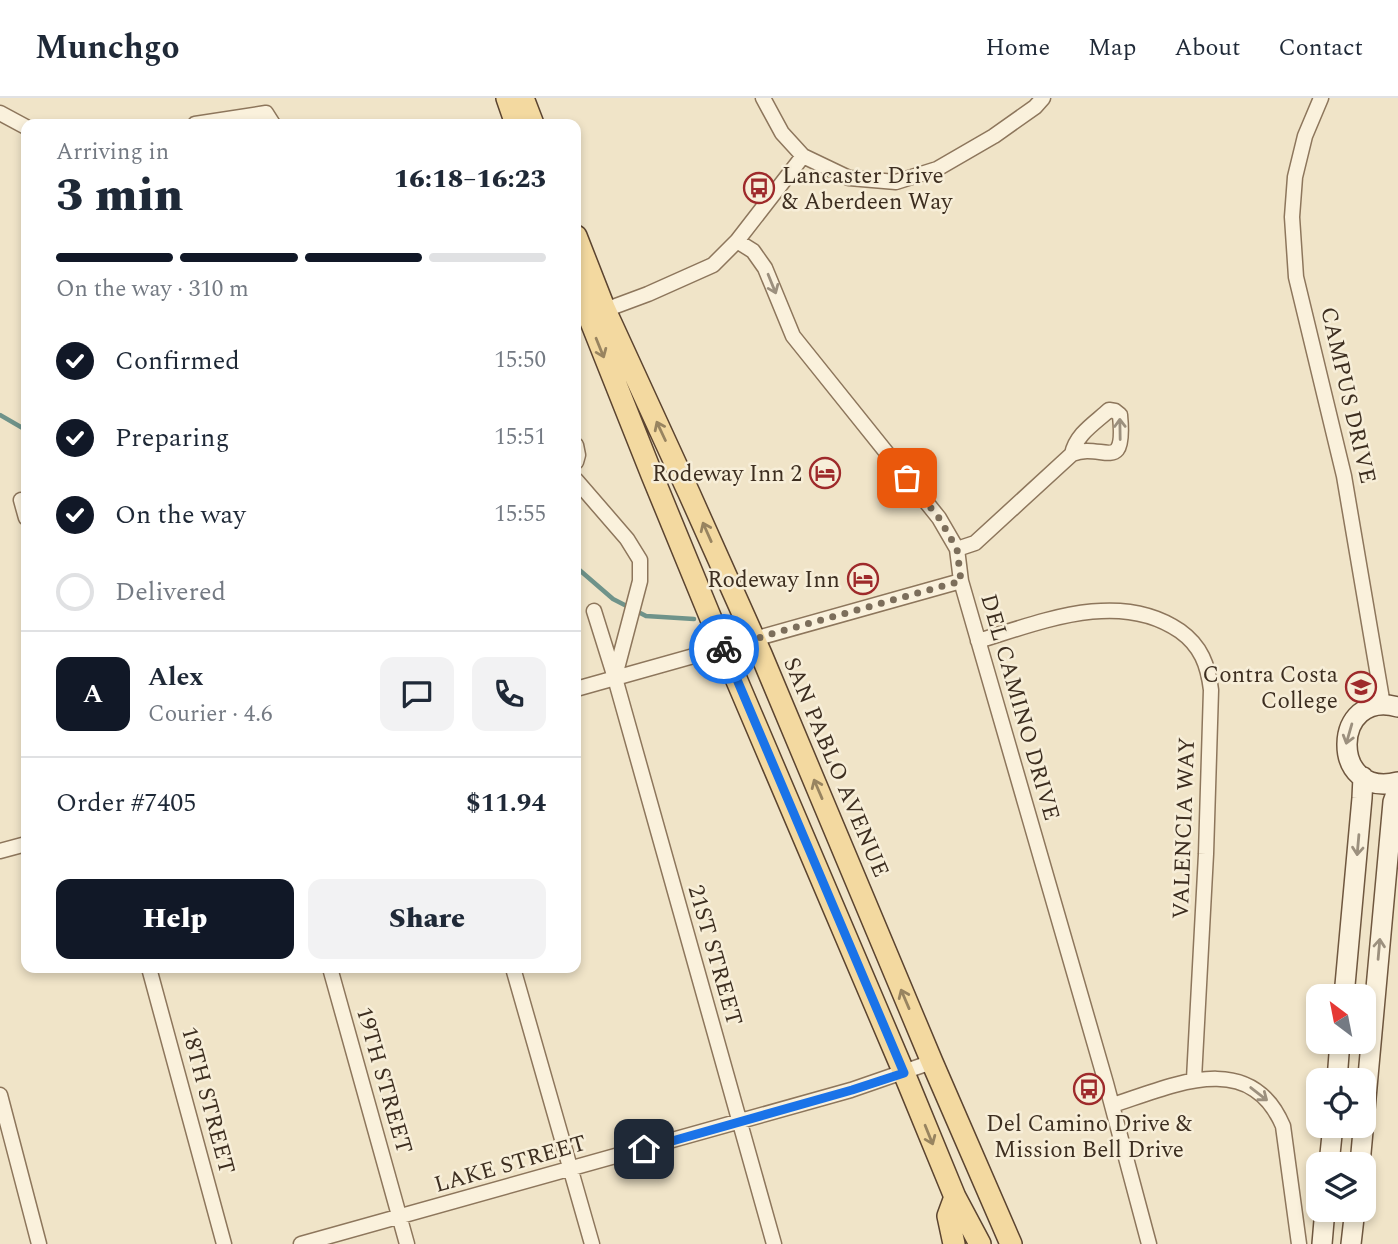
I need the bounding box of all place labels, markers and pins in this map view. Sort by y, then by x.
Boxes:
place label: Lancaster Drive & Aberdeen Way [782,159,953,220]
bus stop icon: Lancaster Drive & Aberdeen Way [742,171,776,205]
pin [877,448,937,508]
hotel icon: Rodeway Inn 2 [808,456,842,490]
place label: Rodeway Inn 2 [652,457,802,492]
hotel icon: Rodeway Inn [846,562,880,596]
place label: Rodeway Inn [707,563,840,598]
place label: Contra Costa College [1203,658,1338,719]
school or university icon: Contra Costa College [1344,670,1378,704]
bus stop icon: Del Camino Drive & Mission Bell Drive [1072,1072,1106,1106]
place label: Del Camino Drive & Mission Bell Drive [986,1107,1192,1168]
pin [614,1119,674,1179]

